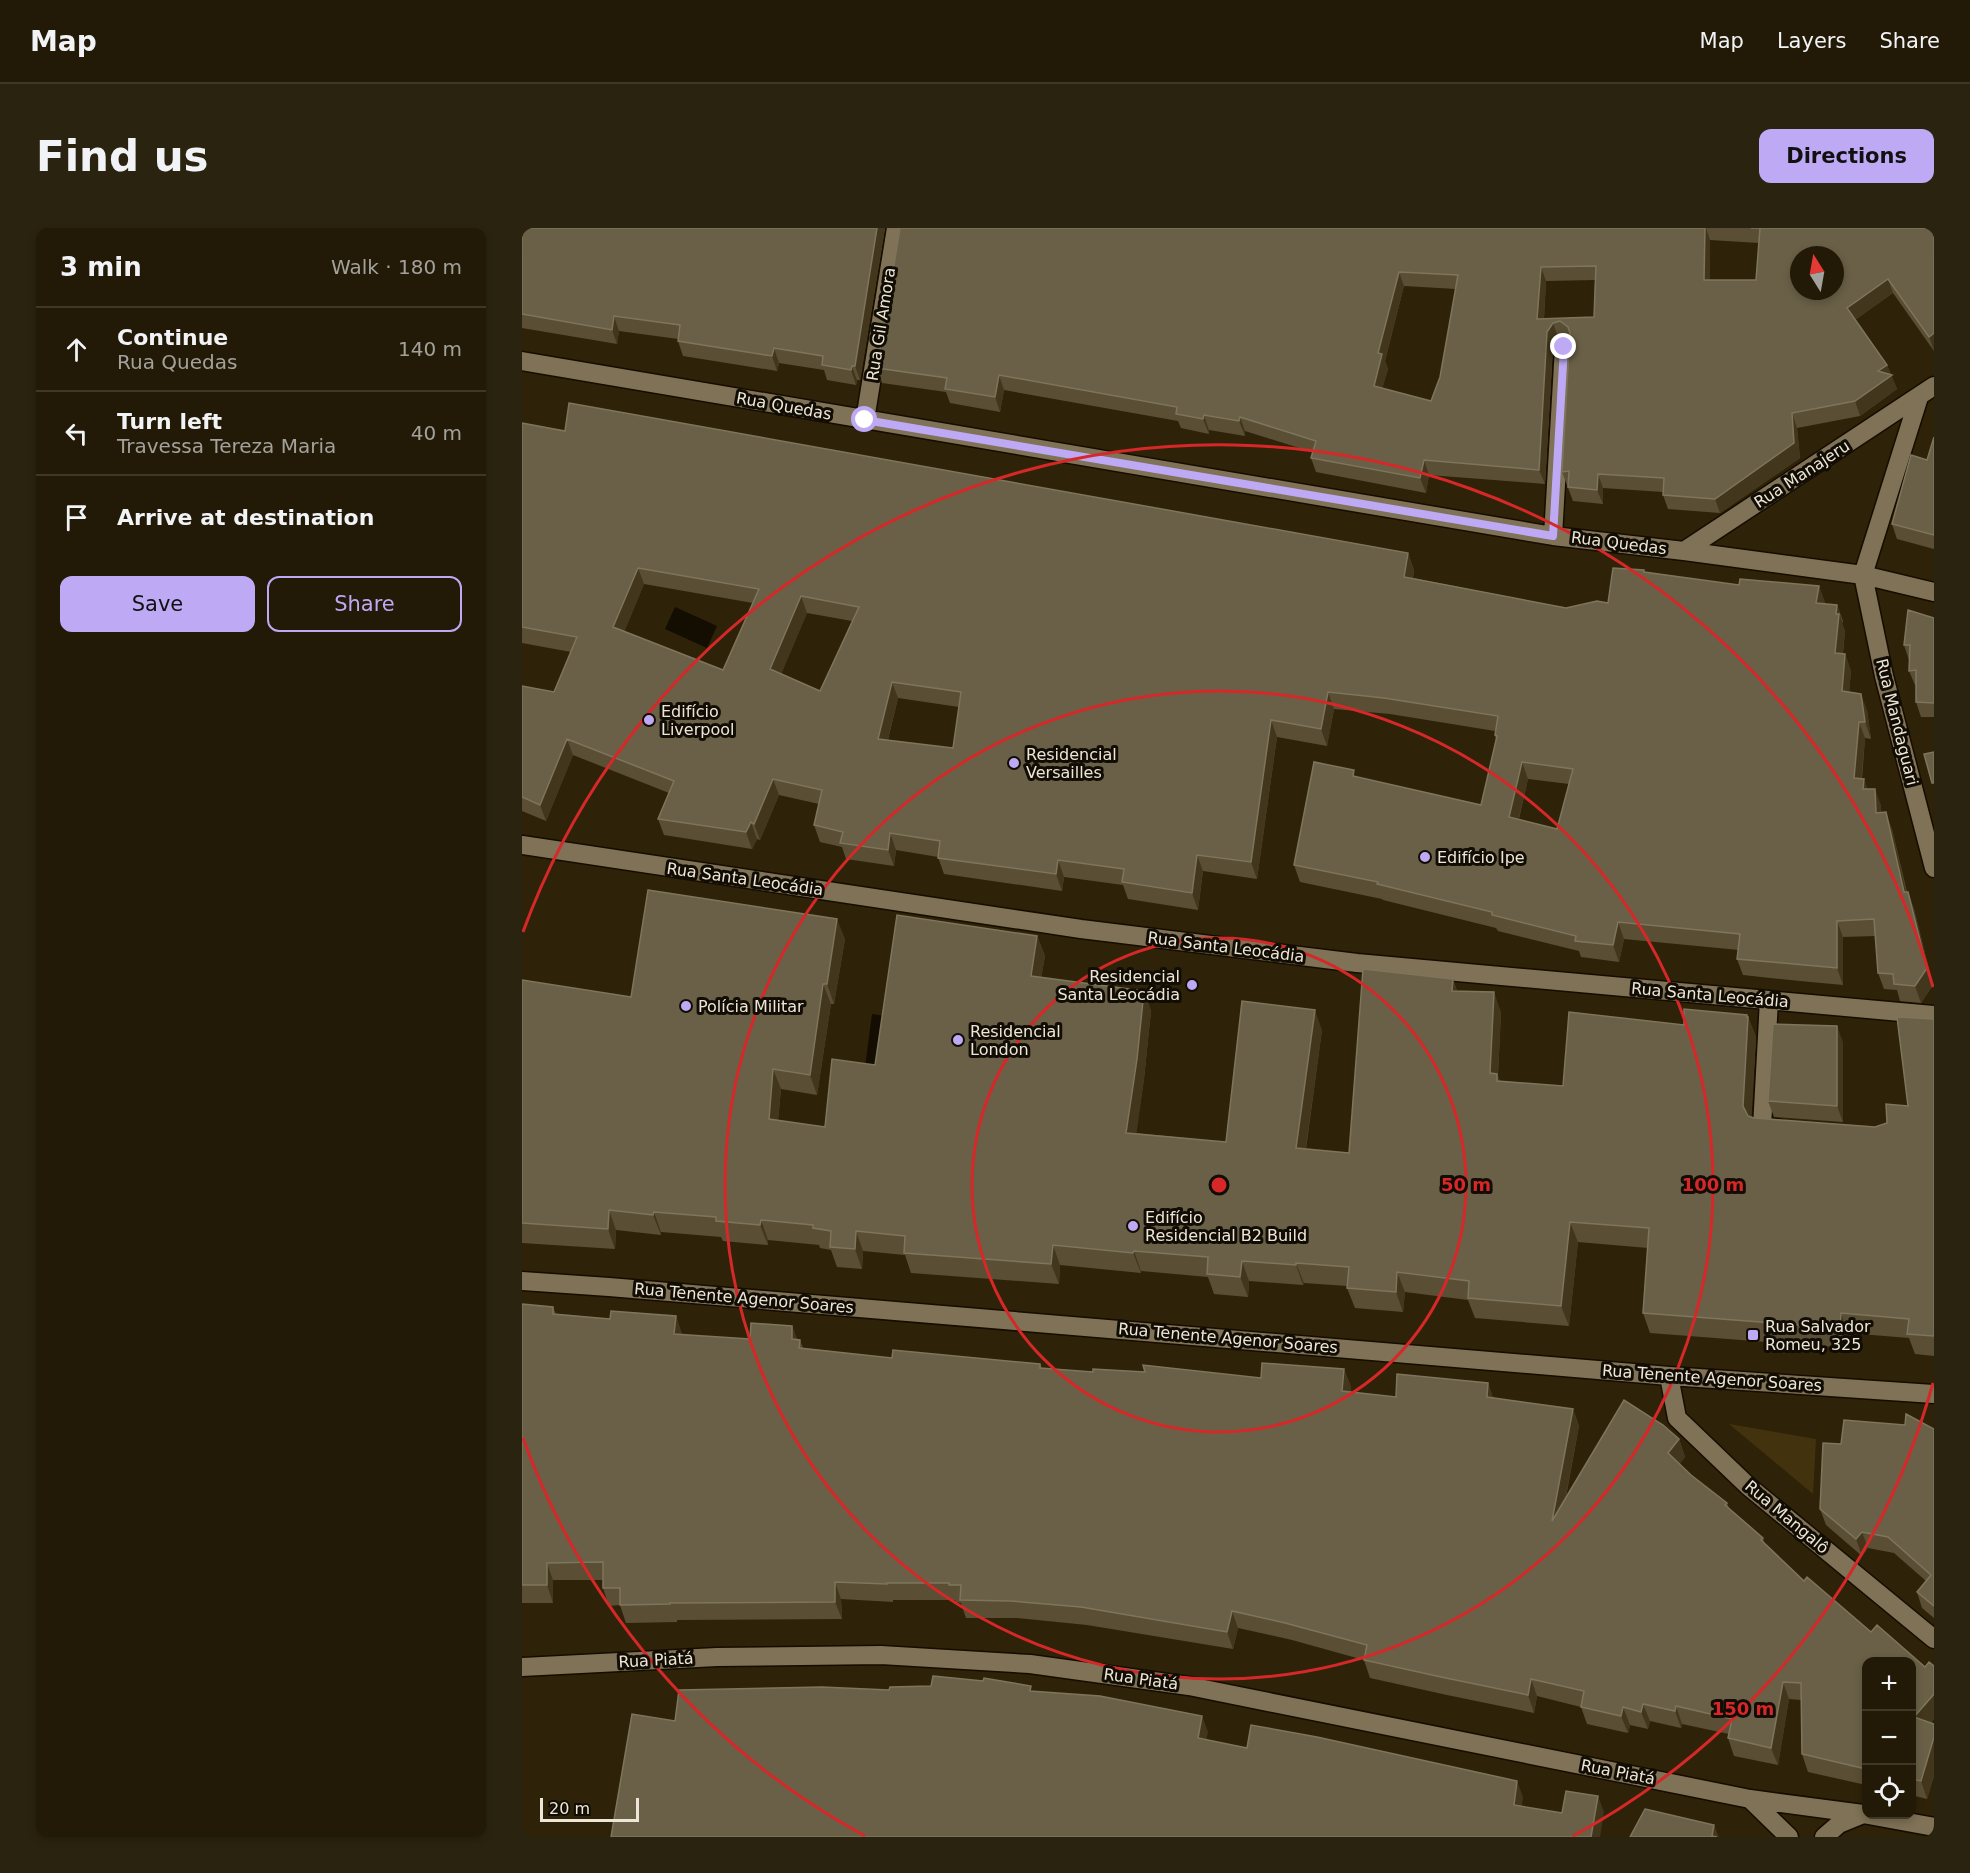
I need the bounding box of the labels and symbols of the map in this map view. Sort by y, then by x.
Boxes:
north arrow [1790,246,1844,300]
street label: Rua Gil Amora [863,266,899,382]
route end [1550,333,1576,359]
street label: Rua Quedas [735,388,833,424]
route start [851,406,877,432]
street label: Rua Manajeru [1751,436,1853,512]
street label: Rua Quedas [1570,528,1668,558]
street label: Rua Mandaguari [1872,657,1922,787]
place label: Edifício Liverpool [661,702,734,739]
marker: Edifício Liverpool [642,713,656,727]
place label: Residencial Versailles [1026,745,1117,782]
marker: Residencial Versailles [1007,756,1021,770]
place label: Edifício Ipe [1437,848,1525,867]
marker: Edifício Ipe [1418,850,1432,864]
street label: Rua Santa Leocádia [665,859,825,899]
street label: Rua Santa Leocádia [1146,928,1306,966]
place label: Residencial Santa Leocádia [1057,967,1180,1004]
marker: Residencial Santa Leocádia [1185,978,1199,992]
street label: Rua Santa Leocádia [1630,979,1790,1011]
place label: Polícia Militar [698,997,804,1016]
marker: Polícia Militar [679,999,693,1013]
place label: Residencial London [970,1022,1061,1059]
marker: Residencial London [951,1033,965,1047]
text: 50 m [1441,1174,1491,1195]
text: 100 m [1682,1174,1744,1195]
centre of rings [1209,1175,1229,1195]
place label: Edifício Residencial B2 Build [1145,1208,1307,1245]
marker: Edifício Residencial B2 Build [1126,1219,1140,1233]
street label: Rua Tenente Agenor Soares [633,1279,855,1317]
place label: Rua Salvador Romeu, 325 [1765,1317,1871,1354]
street label: Rua Tenente Agenor Soares [1117,1319,1339,1357]
marker: Rua Salvador Romeu, 325 [1746,1328,1760,1342]
street label: Rua Tenente Agenor Soares [1601,1361,1823,1395]
street label: Rua Mangalô [1741,1476,1833,1558]
street label: Rua Piatá [618,1649,694,1671]
street label: Rua Piatá [1103,1664,1179,1694]
text: 150 m [1712,1698,1774,1719]
street label: Rua Piatá [1579,1756,1657,1788]
scale bar [540,1795,639,1822]

